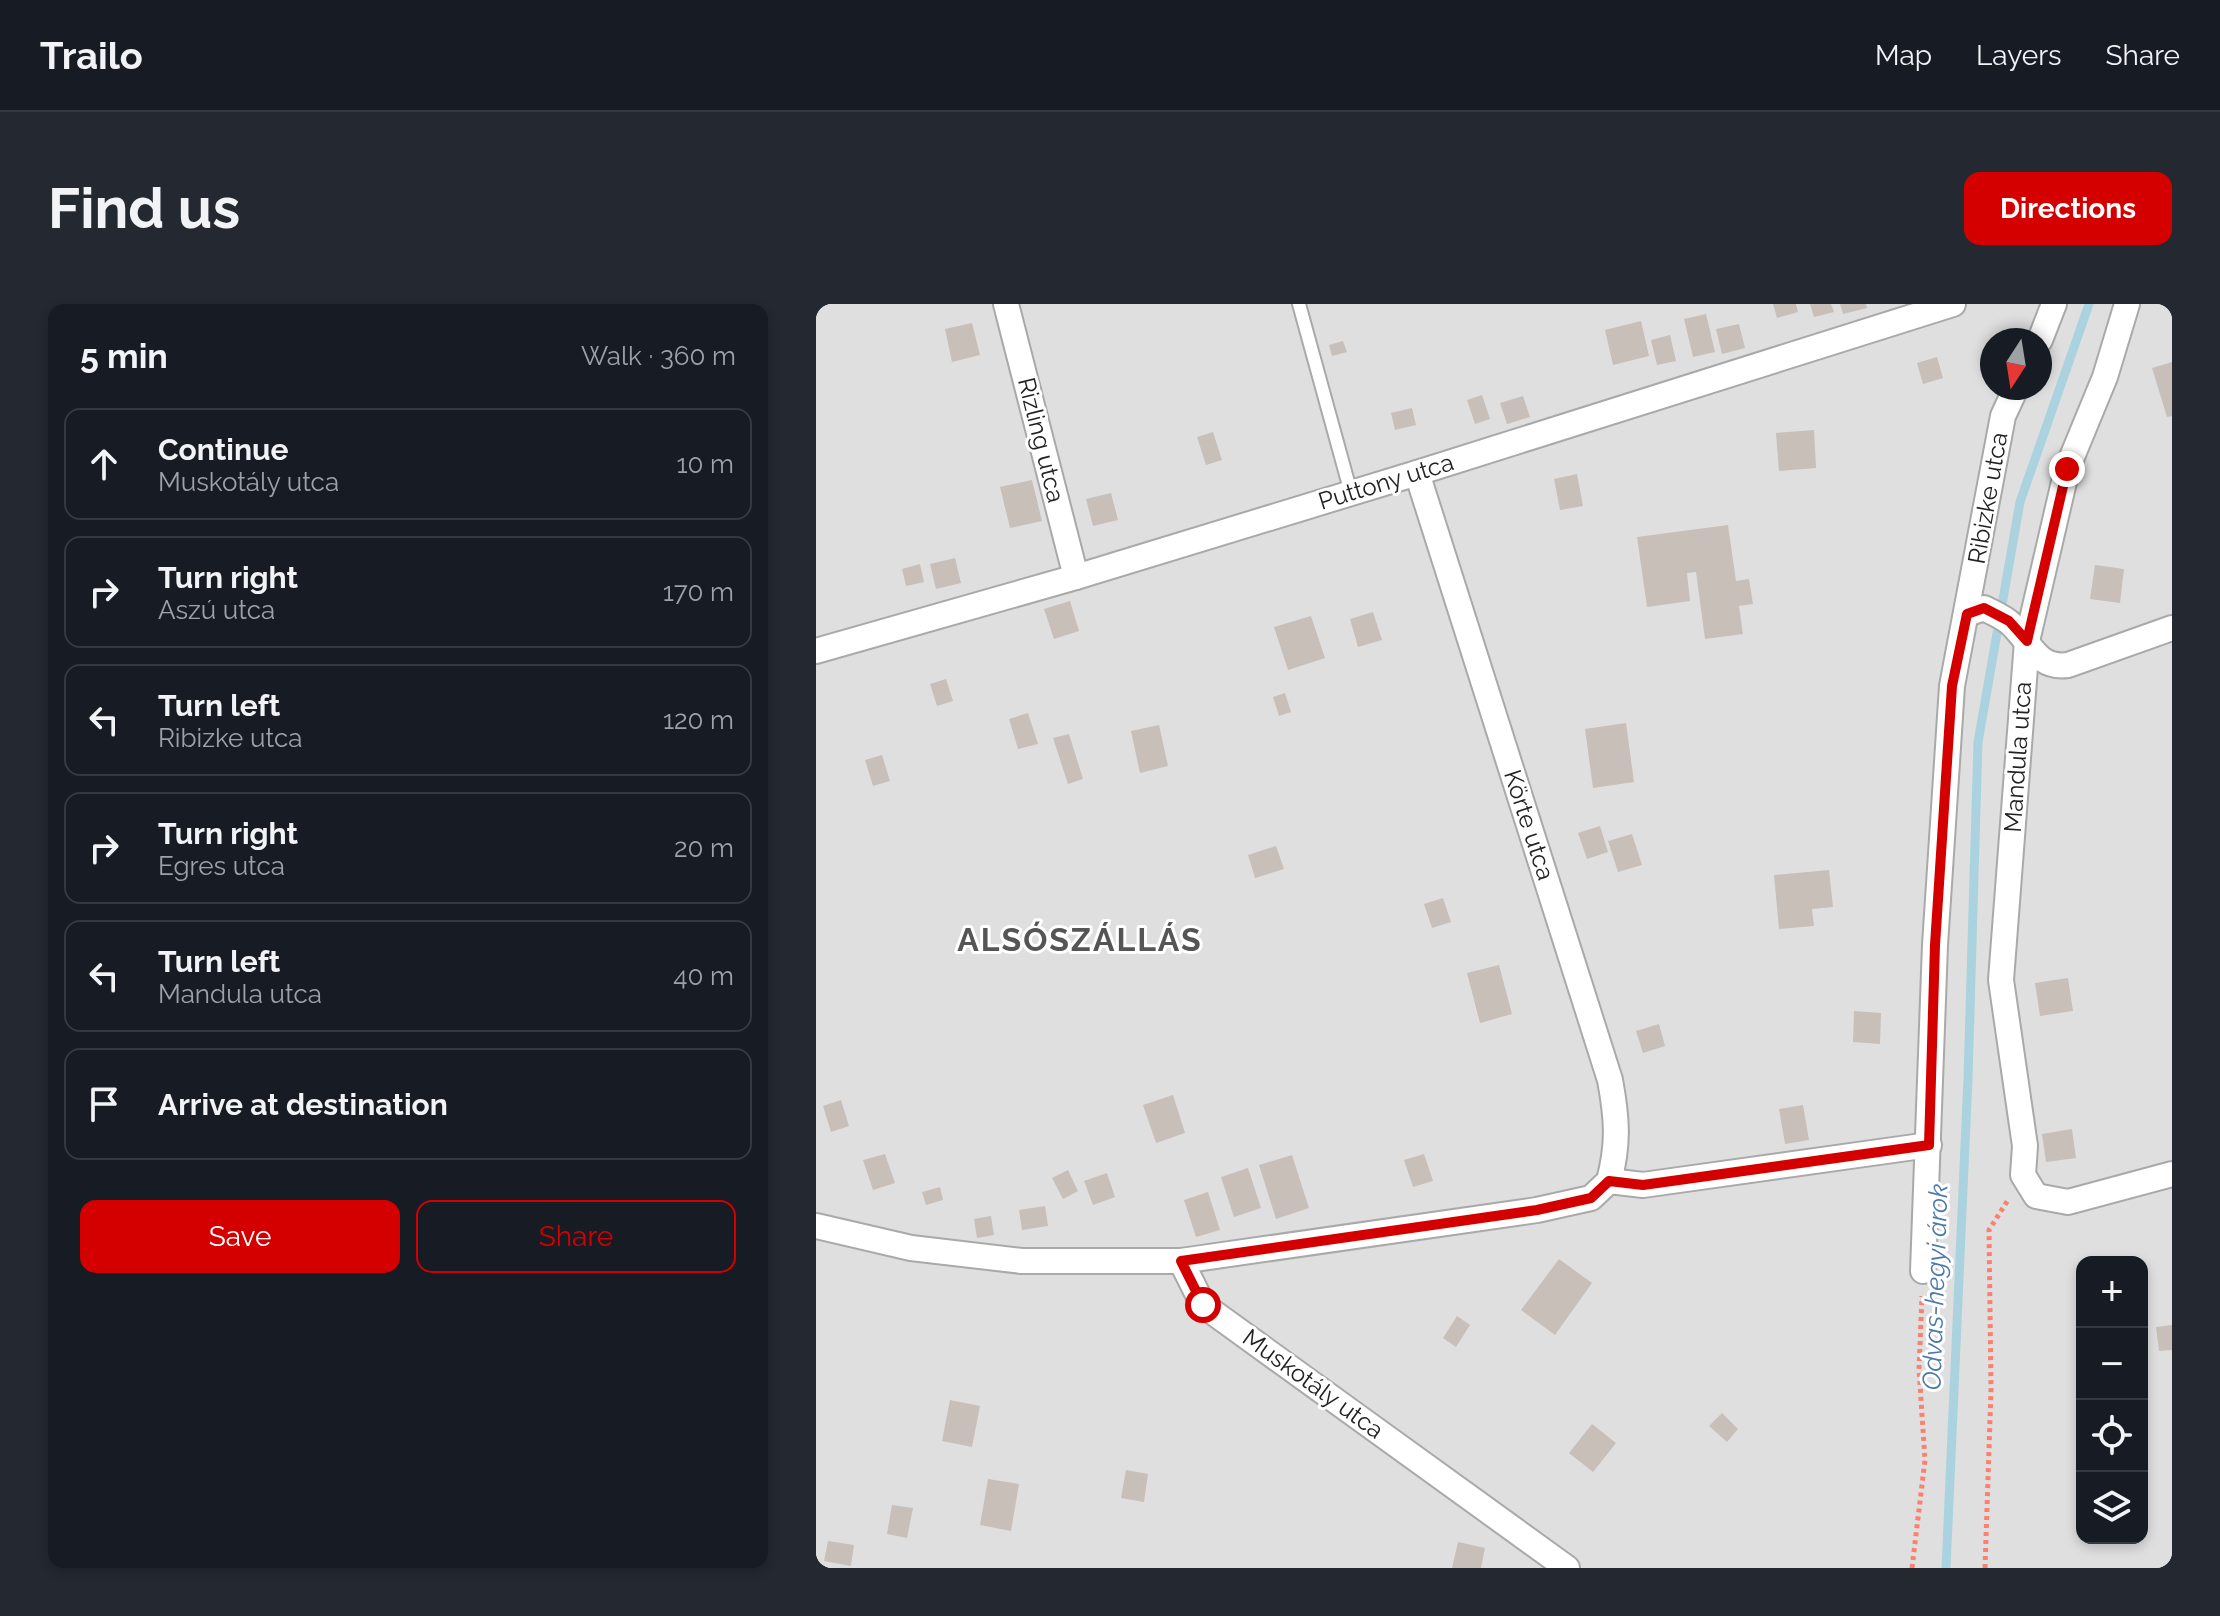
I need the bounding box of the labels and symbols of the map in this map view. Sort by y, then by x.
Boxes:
north arrow [1980,328,2052,400]
street label: Rizling utca [1012,374,1071,505]
street label: Ribizke utca [1962,430,2013,566]
street label: Puttony utca [1315,447,1457,516]
route end [2049,451,2085,487]
street label: Mandula utca [1998,681,2037,833]
street label: Körte utca [1498,766,1561,883]
district label: ALSÓSZÁLLÁS [957,921,1203,958]
water label: Odvas-hegyi árok [1916,1183,1954,1391]
route start [1185,1287,1221,1323]
street label: Muskotály utca [1237,1323,1389,1444]

